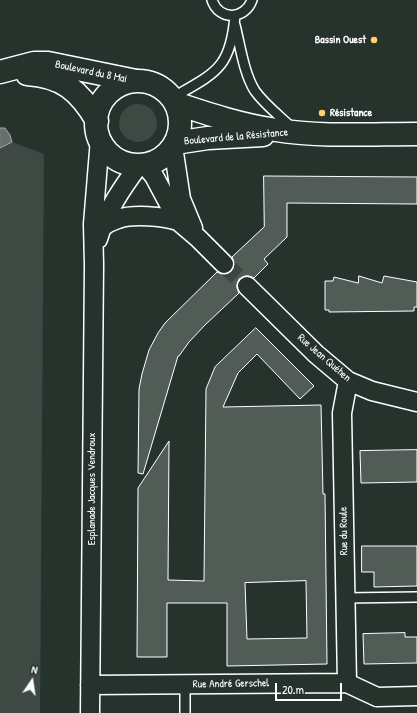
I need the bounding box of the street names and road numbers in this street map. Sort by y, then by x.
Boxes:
street label: Boulevard du 8 Mai [54,58,128,86]
street label: Boulevard de la Résistance [183,126,289,148]
street label: Rue Jean Quéhen [295,331,353,385]
street label: Esplanade Jacques Vendroux [85,433,99,545]
street label: Rue du Roule [337,507,351,555]
street label: Rue André Gerschel [193,677,269,691]

